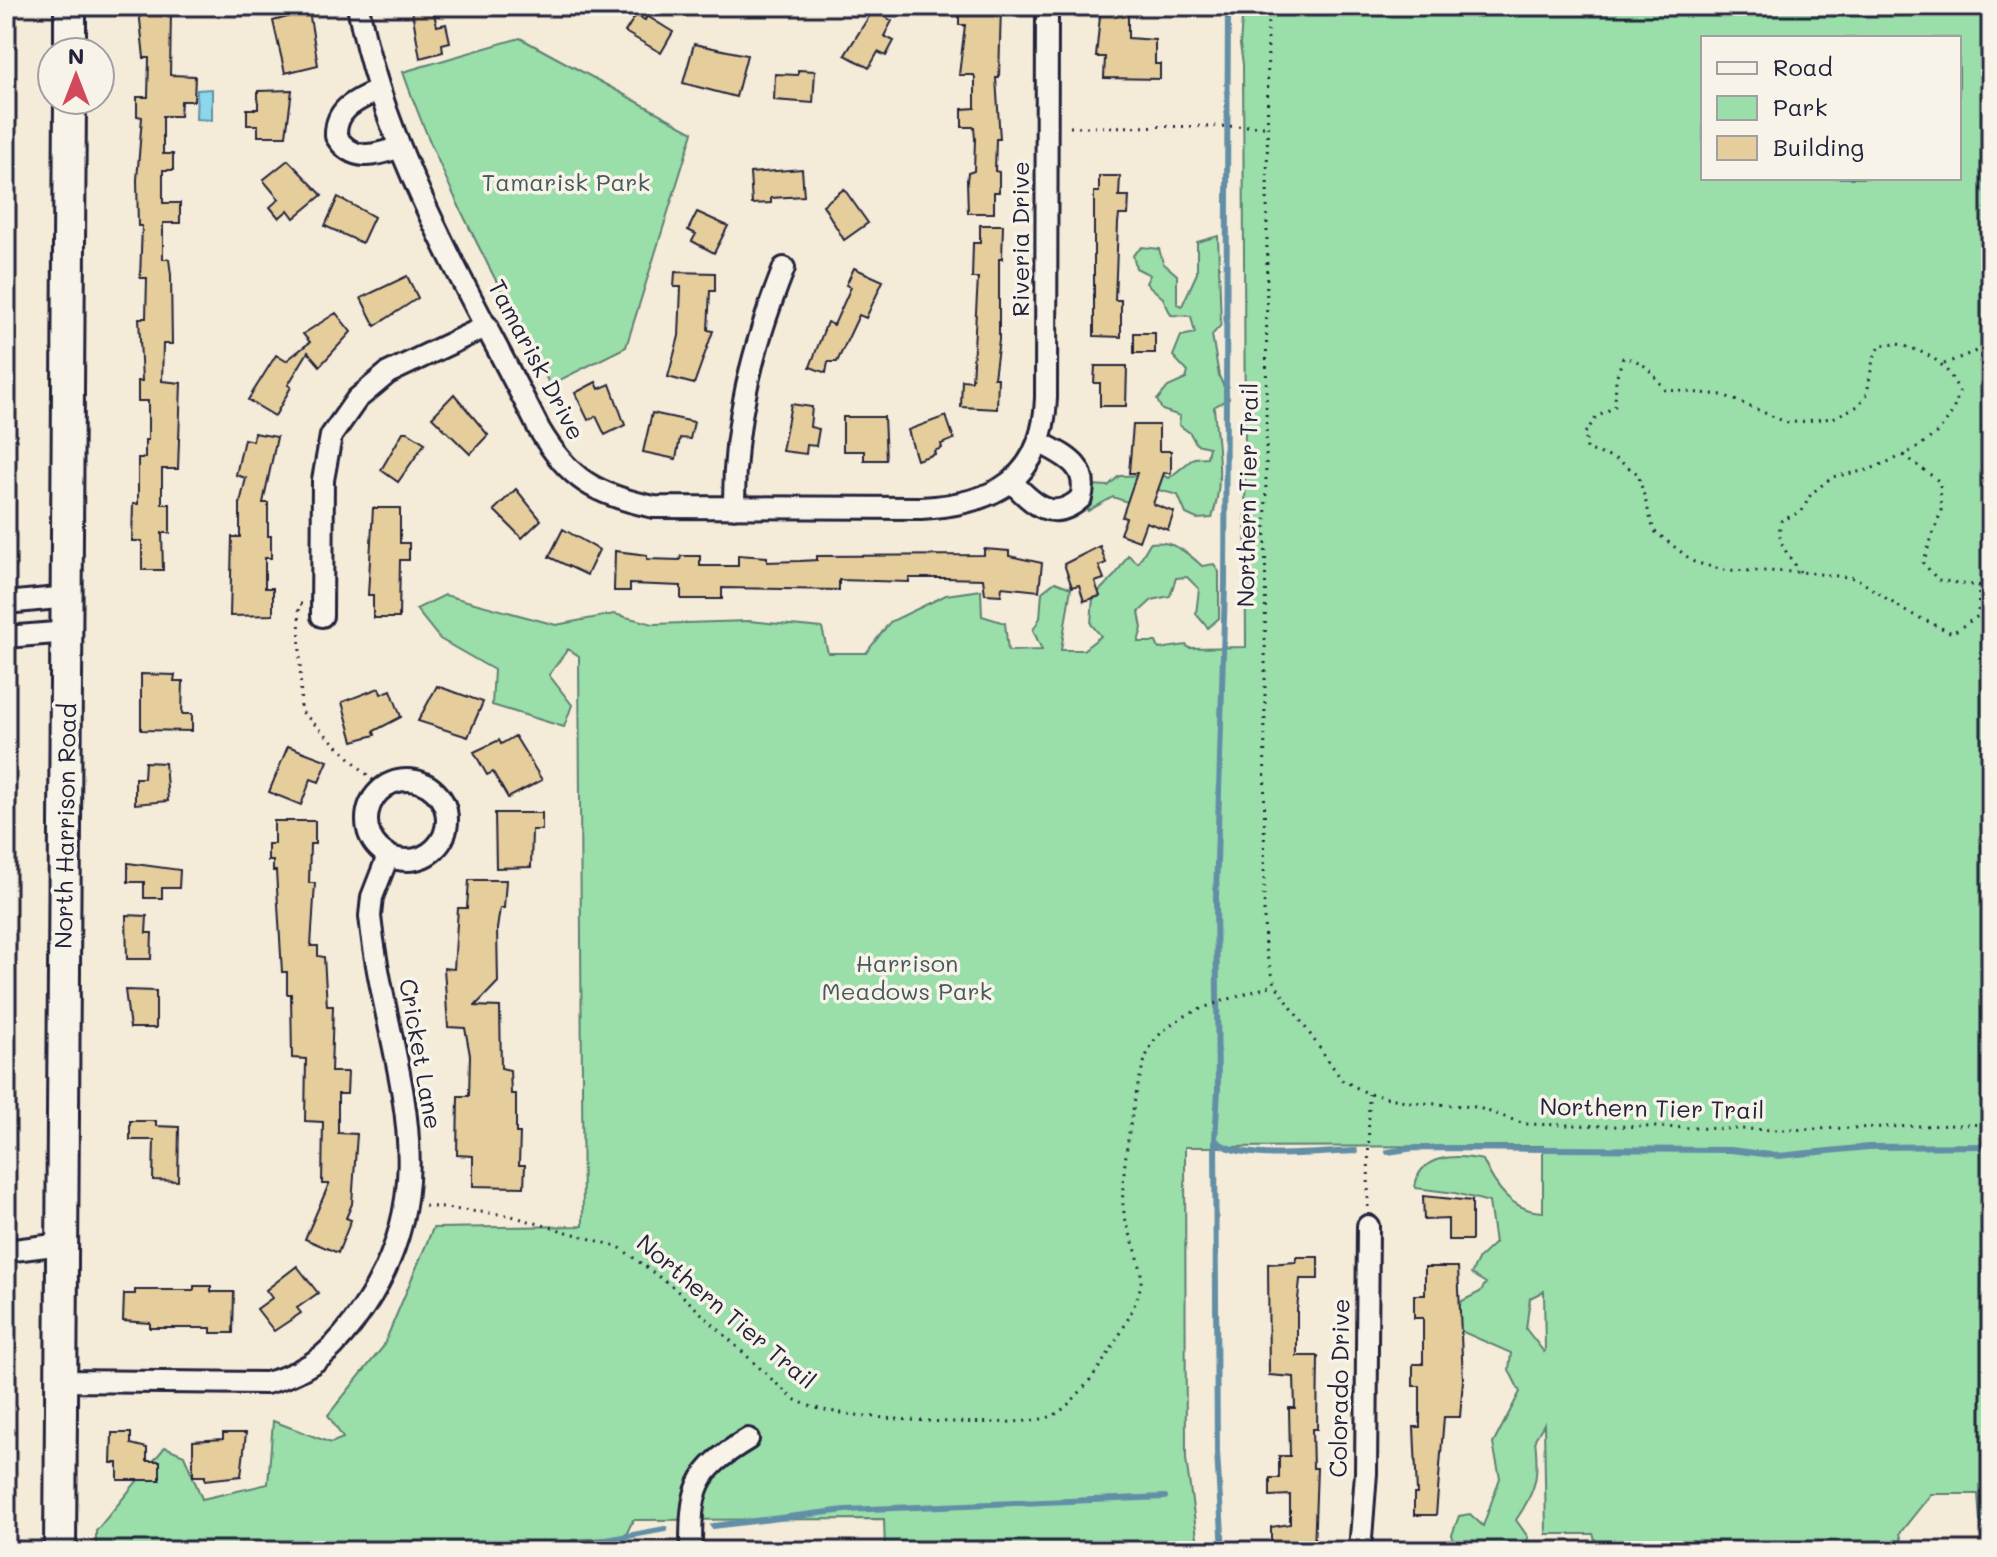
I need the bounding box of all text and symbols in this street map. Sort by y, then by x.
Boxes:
north arrow [36,36,116,116]
legend [1701,36,1961,180]
text: N [68,41,84,70]
text: Road [1773,51,1833,82]
text: Park [1773,91,1827,122]
text: Building [1773,131,1864,162]
street label: Riveria Drive [1004,161,1035,317]
park label: Tamarisk Park [482,166,650,197]
street label: Tamarisk Drive [482,274,593,445]
street label: Northern Tier Trail [1229,382,1264,608]
street label: North Harrison Road [47,703,82,949]
park label: Harrison Meadows Park [822,947,992,1006]
street label: Cricket Lane [393,976,450,1131]
street label: Northern Tier Trail [1539,1090,1765,1125]
street label: Northern Tier Trail [631,1227,823,1395]
street label: Colorado Drive [1321,1298,1356,1478]

